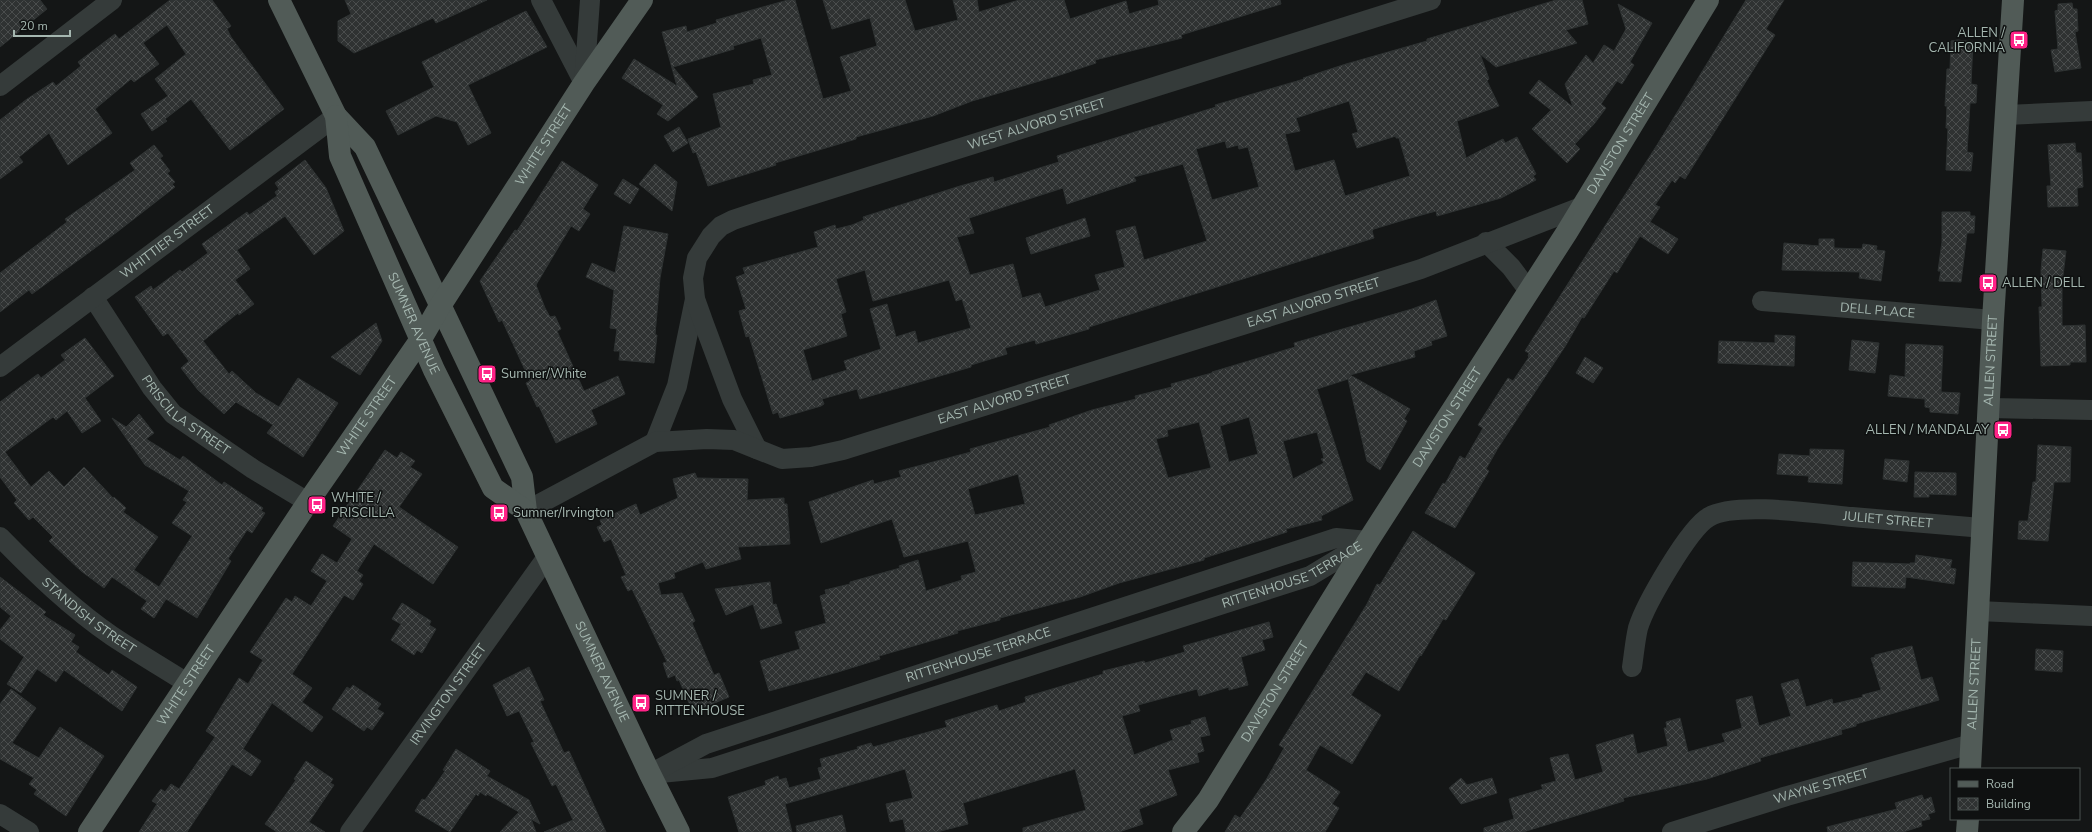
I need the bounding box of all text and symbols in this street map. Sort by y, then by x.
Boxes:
scale bar [14,12,70,38]
text: 20 m [20,18,48,34]
place label: ALLEN / CALIFORNIA [1929,24,2006,57]
bus stop icon: ALLEN / CALIFORNIA [2008,29,2030,51]
street label: DAVISTON STREET [1583,89,1659,198]
street label: WEST ALVORD STREET [965,94,1108,154]
street label: WHITE STREET [511,101,577,189]
street label: WHITTIER STREET [117,201,218,283]
street label: SUMNER AVENUE [383,269,444,378]
bus stop icon: ALLEN / DELL [1977,272,1999,294]
street label: EAST ALVORD STREET [1245,273,1383,332]
place label: ALLEN / DELL [2002,274,2085,292]
street label: DELL PLACE [1839,298,1916,323]
street label: ALLEN STREET [1980,314,2002,407]
bus stop icon: Sumner/White [476,363,498,385]
street label: DAVISTON STREET [1409,364,1487,471]
place label: Sumner/White [501,365,587,383]
street label: EAST ALVORD STREET [936,370,1073,429]
street label: PRISCILLA STREET [137,372,234,460]
street label: WHITE STREET [333,373,401,460]
bus stop icon: ALLEN / MANDALAY [1992,419,2014,441]
place label: ALLEN / MANDALAY [1865,421,1989,439]
place label: WHITE / PRISCILLA [331,489,395,522]
bus stop icon: WHITE / PRISCILLA [306,494,328,516]
bus stop icon: Sumner/Irvington [488,502,510,524]
place label: Sumner/Irvington [513,504,614,522]
street label: JULIET STREET [1841,507,1934,533]
street label: RITTENHOUSE TERRACE [1219,538,1366,613]
street label: STANDISH STREET [38,574,139,658]
street label: SUMNER AVENUE [570,618,633,725]
street label: RITTENHOUSE TERRACE [903,623,1053,687]
street label: DAVISTON STREET [1237,637,1313,746]
street label: ALLEN STREET [1963,638,1986,730]
street label: IRVINGTON STREET [406,640,491,749]
street label: WHITE STREET [153,641,220,729]
place label: SUMNER / RITTENHOUSE [655,687,745,720]
bus stop icon: SUMNER / RITTENHOUSE [630,692,652,714]
street label: WAYNE STREET [1771,764,1871,809]
legend [1950,768,2080,820]
text: Road [1986,776,2014,792]
text: Building [1986,796,2031,812]

